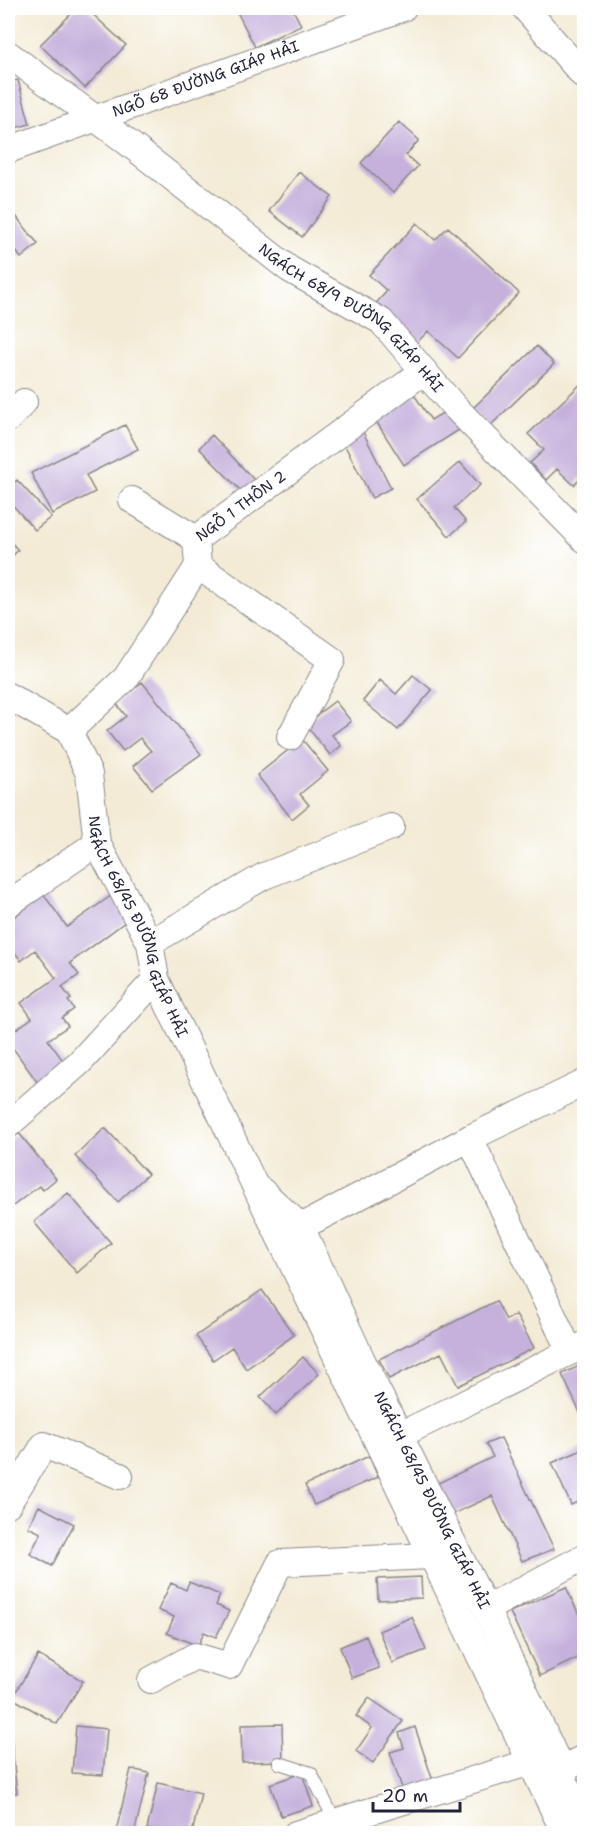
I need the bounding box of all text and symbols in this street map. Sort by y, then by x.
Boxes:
street label: NGÕ 68 ĐƯỜNG GIÁP HẢI [109,36,302,122]
street label: NGÁCH 68/9 ĐƯỜNG GIÁP HẢI [254,239,448,396]
street label: NGÕ 1 THÔN 2 [192,466,290,546]
street label: NGÁCH 68/45 ĐƯỜNG GIÁP HẢI [84,814,192,1041]
street label: NGÁCH 68/45 ĐƯỜNG GIÁP HẢI [369,1388,494,1612]
scale bar [373,1775,460,1813]
text: 20 m [382,1784,428,1808]

